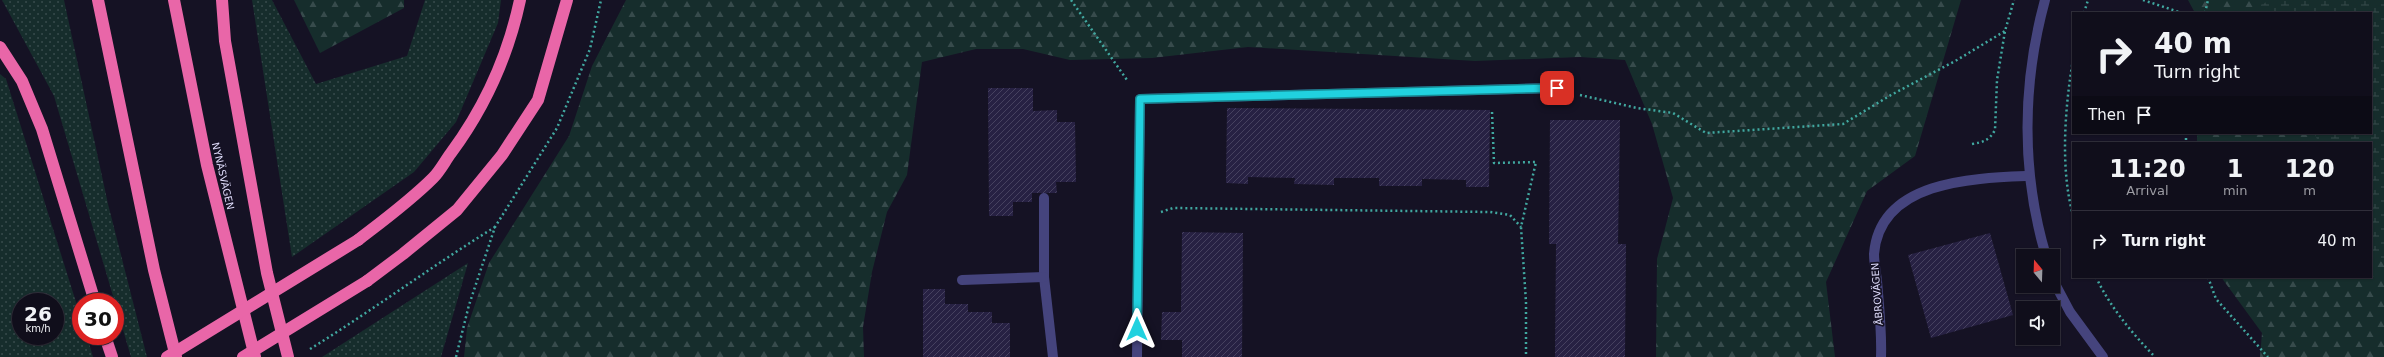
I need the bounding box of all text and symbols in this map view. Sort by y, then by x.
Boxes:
text: 40 m [2154,27,2232,60]
icon: right [2088,28,2140,80]
text: Turn right [2154,61,2240,82]
pin [1540,71,1574,105]
icon: arrive [1546,77,1568,99]
icon: arrive [2133,104,2155,126]
text: Then [2088,106,2125,124]
street label: NYNÄSVÄGEN [210,141,237,211]
text: 11:20 [2109,155,2186,183]
text: 1 [2227,155,2243,183]
text: 120 [2285,155,2335,183]
text: Arrival [2126,183,2169,198]
text: min [2223,183,2247,198]
text: m [2303,183,2316,198]
icon: right [2088,230,2110,252]
text: Turn right [2122,232,2206,250]
text: 40 m [2318,232,2356,250]
north arrow [2016,249,2060,293]
map controls [2016,249,2060,345]
street label: ÅBROVÄGEN [1868,262,1885,326]
speed limit sign: 30 [72,293,124,345]
button: sound [2016,301,2060,345]
text: 26 [24,302,52,326]
position arrow [1116,308,1158,350]
text: km/h [25,323,51,334]

